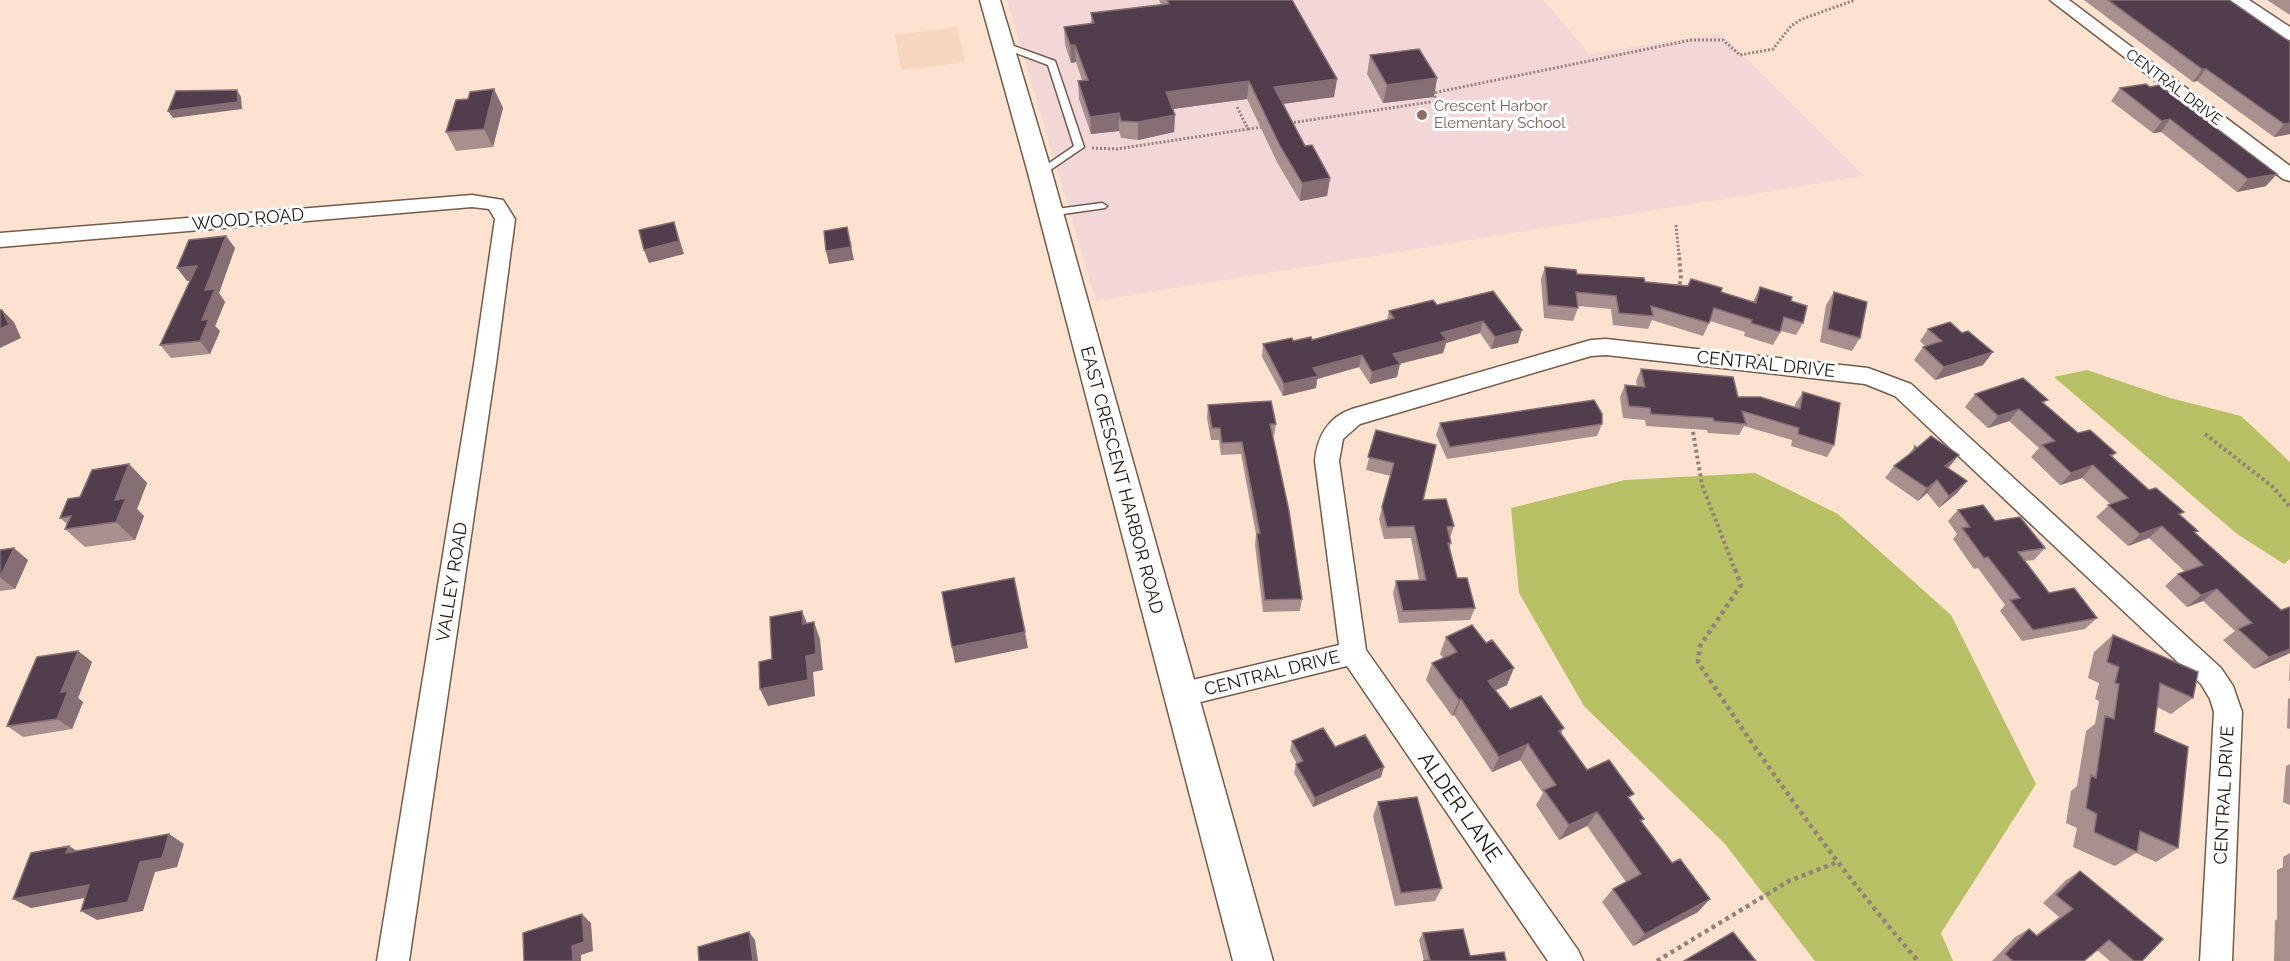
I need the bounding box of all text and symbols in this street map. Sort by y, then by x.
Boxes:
street label: CENTRAL DRIVE [2122,45,2226,129]
place label: Crescent Harbor Elementary School [1434,97,1566,132]
marker: Crescent Harbor Elementary School [1415,108,1429,122]
street label: WOOD ROAD [191,203,305,234]
street label: EAST CRESCENT HARBOR ROAD [1077,344,1168,616]
street label: CENTRAL DRIVE [1696,346,1836,381]
street label: VALLEY ROAD [432,521,471,643]
street label: CENTRAL DRIVE [1202,646,1342,700]
street label: CENTRAL DRIVE [2209,725,2238,865]
street label: ALDER LANE [1413,747,1508,867]

